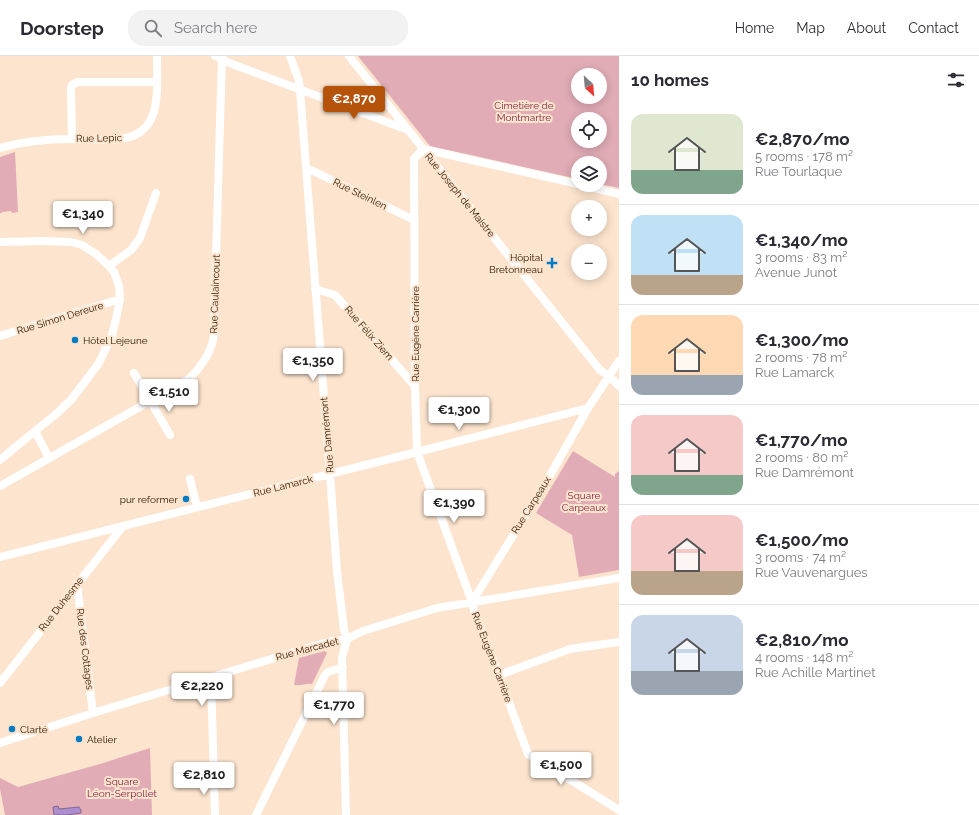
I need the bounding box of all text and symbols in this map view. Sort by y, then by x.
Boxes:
search box [128,10,408,46]
text: Doorstep [20,17,104,39]
icon: search [142,17,164,39]
text: Search here [174,19,257,37]
text: Home [735,20,774,36]
text: Map [796,20,825,36]
text: About [847,20,886,36]
text: Contact [908,20,959,36]
north arrow [571,68,607,104]
map controls [571,68,607,280]
icon: filters [945,69,967,91]
text: 10 homes [631,70,709,90]
pin: €2,870 [321,86,387,120]
text: €2,870 [332,91,376,106]
park label: Cimetière de Montmartre [494,100,554,123]
button: locate [571,112,607,148]
text: €2,870/mo [755,129,850,149]
icon: home [663,130,711,178]
street label: Rue Lepic [76,132,123,144]
text: 5 rooms · 178 m² [755,149,853,164]
street label: Rue Joseph de Maistre [423,151,497,239]
button: layers [571,156,607,192]
text: Rue Tourlaque [755,164,842,179]
street label: Rue Steinlen [331,176,389,212]
button: + [571,200,607,236]
pin: €1,340 [50,201,116,235]
text: €1,340 [62,206,104,221]
text: €1,340/mo [755,230,848,250]
icon: home [663,231,711,279]
button: − [571,244,607,280]
text: 3 rooms · 83 m² [755,250,847,265]
place label: Hôpital Bretonneau [489,252,543,275]
street label: Rue Caulaincourt [208,253,222,334]
marker: Hôpital Bretonneau [546,257,558,269]
text: Avenue Junot [755,265,837,280]
street label: Rue Eugène Carrière [410,286,421,382]
street label: Rue Simon Dereure [15,300,105,336]
street label: Rue Félix Ziem [342,304,396,362]
text: €1,300/mo [755,330,849,350]
icon: home [663,331,711,379]
marker: Hôtel Lejeune [70,335,80,345]
place label: Hôtel Lejeune [83,335,148,346]
pin: €1,350 [280,348,346,382]
text: 2 rooms · 78 m² [755,350,847,365]
text: €1,350 [292,353,334,368]
text: Rue Lamarck [755,365,834,380]
pin: €1,510 [136,379,202,413]
text: €1,510 [148,384,190,399]
street label: Rue Damrémont [318,396,336,473]
pin: €1,300 [426,397,492,431]
text: €1,300 [437,402,481,417]
text: €1,770/mo [755,430,847,450]
icon: home [663,431,711,479]
text: 2 rooms · 80 m² [755,450,848,465]
text: Rue Damrémont [755,465,854,480]
street label: Rue Lamarck [252,473,315,499]
street label: Rue Carpeaux [509,474,553,536]
pin: €1,390 [421,490,487,524]
park label: Square Carpeaux [562,490,606,513]
place label: pur reformer [120,494,178,505]
marker: pur reformer [181,494,191,504]
text: €1,390 [433,495,475,510]
text: €1,500/mo [755,530,848,550]
icon: home [663,531,711,579]
text: 3 rooms · 74 m² [755,550,846,565]
text: Rue Vauvenargues [755,565,868,580]
street label: Rue Duhesme [37,575,86,633]
street label: Rue des Cottages [75,608,95,691]
street label: Rue Eugène Carrière [470,610,514,704]
text: €2,810/mo [755,630,848,650]
icon: home [663,631,711,679]
street label: Rue Marcadet [274,635,340,663]
text: 4 rooms · 148 m² [755,650,853,665]
text: Rue Achille Martinet [755,665,876,680]
pin: €2,220 [169,673,235,707]
text: €2,220 [180,678,224,693]
pin: €1,770 [301,692,367,726]
text: €1,770 [313,697,355,712]
marker: Clarté [7,724,17,734]
place label: Clarté [20,724,48,735]
marker: Atelier [74,734,84,744]
place label: Atelier [87,734,117,745]
pin: €1,500 [528,752,594,786]
text: €1,500 [540,757,582,772]
pin: €2,810 [171,762,237,796]
text: €2,810 [183,767,225,782]
park label: Square Léon-Serpollet [87,776,158,799]

